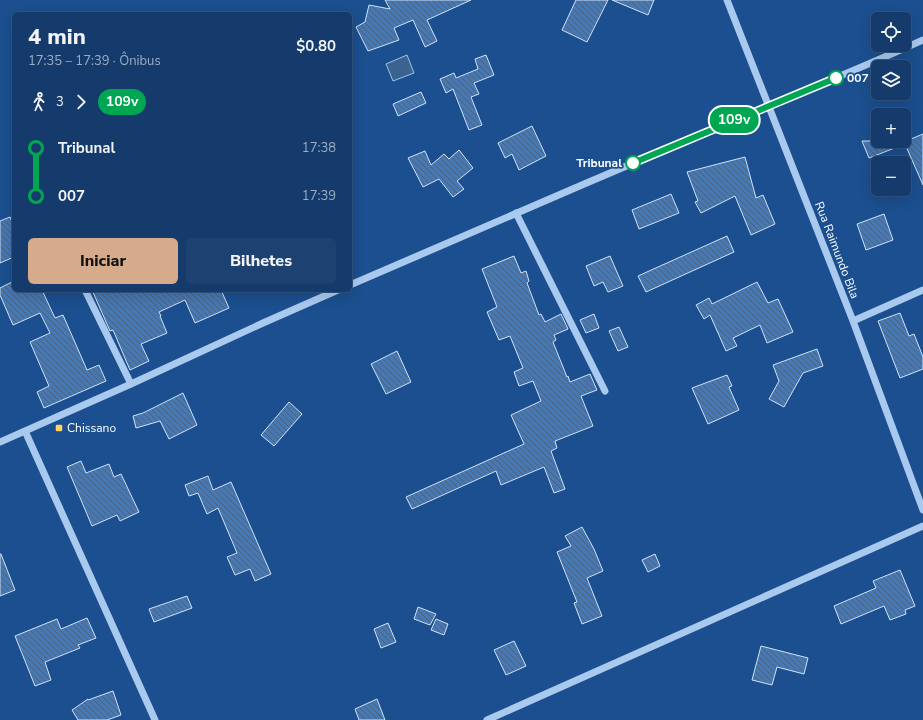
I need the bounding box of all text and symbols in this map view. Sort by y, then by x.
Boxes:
map controls [871,12,911,196]
button: locate [871,12,911,52]
text: 4 min [28,22,86,52]
text: $0.80 [296,36,336,56]
text: 17:35 – 17:39 · Ônibus [28,52,161,70]
button: layers [871,60,911,100]
marker: 007 [828,70,844,86]
place label: 007 [847,70,869,86]
icon: walk [28,91,50,113]
icon: forward [70,91,92,113]
text: 109v [106,92,138,111]
text: 3 [56,93,64,111]
line badge: 109v [706,107,762,133]
button: + [871,108,911,148]
text: 109v [718,110,750,129]
text: Tribunal [58,138,115,158]
text: 17:38 [302,139,336,157]
place label: Tribunal [576,155,622,171]
marker: Tribunal [625,155,641,171]
button: − [871,156,911,196]
text: 007 [58,186,85,206]
text: 17:39 [302,187,336,205]
street label: Rua Raimundo Bila [811,199,863,301]
button: Iniciar [28,238,178,284]
button: Bilhetes [186,238,336,284]
place label: Chissano [67,420,116,436]
marker: Chissano [54,423,64,433]

